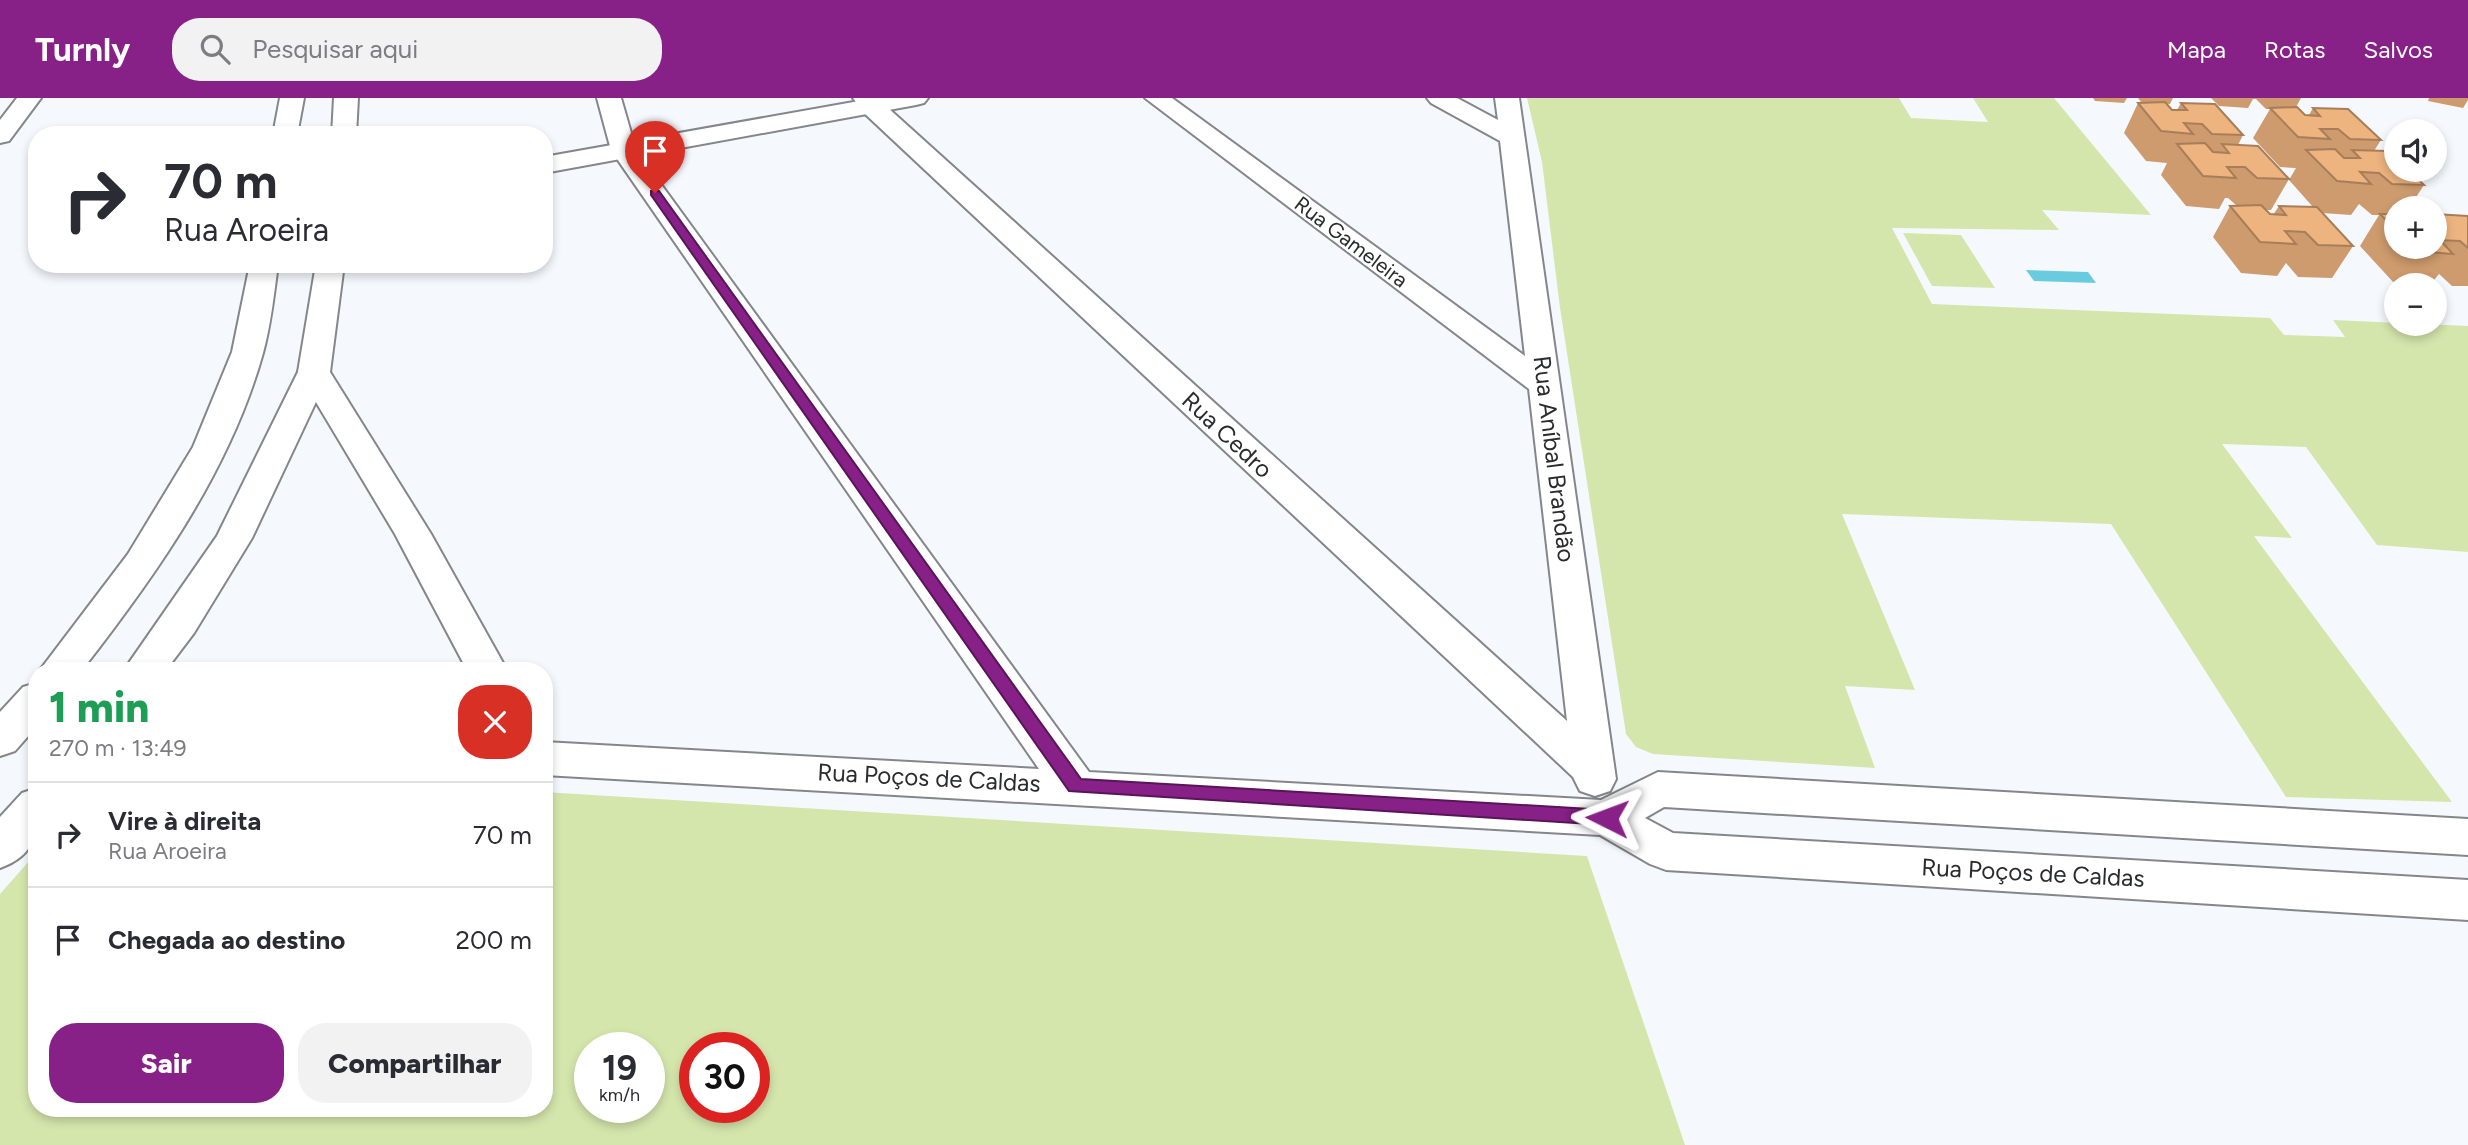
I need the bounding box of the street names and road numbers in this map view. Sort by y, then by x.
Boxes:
street label: Rua Gameleira [1290,191,1413,292]
street label: Rua Aníbal Brandão [1527,354,1582,564]
street label: Rua Cedro [1176,385,1279,484]
street label: Rua Poços de Caldas [817,757,1041,798]
street label: Rua Poços de Caldas [1921,852,2145,893]

